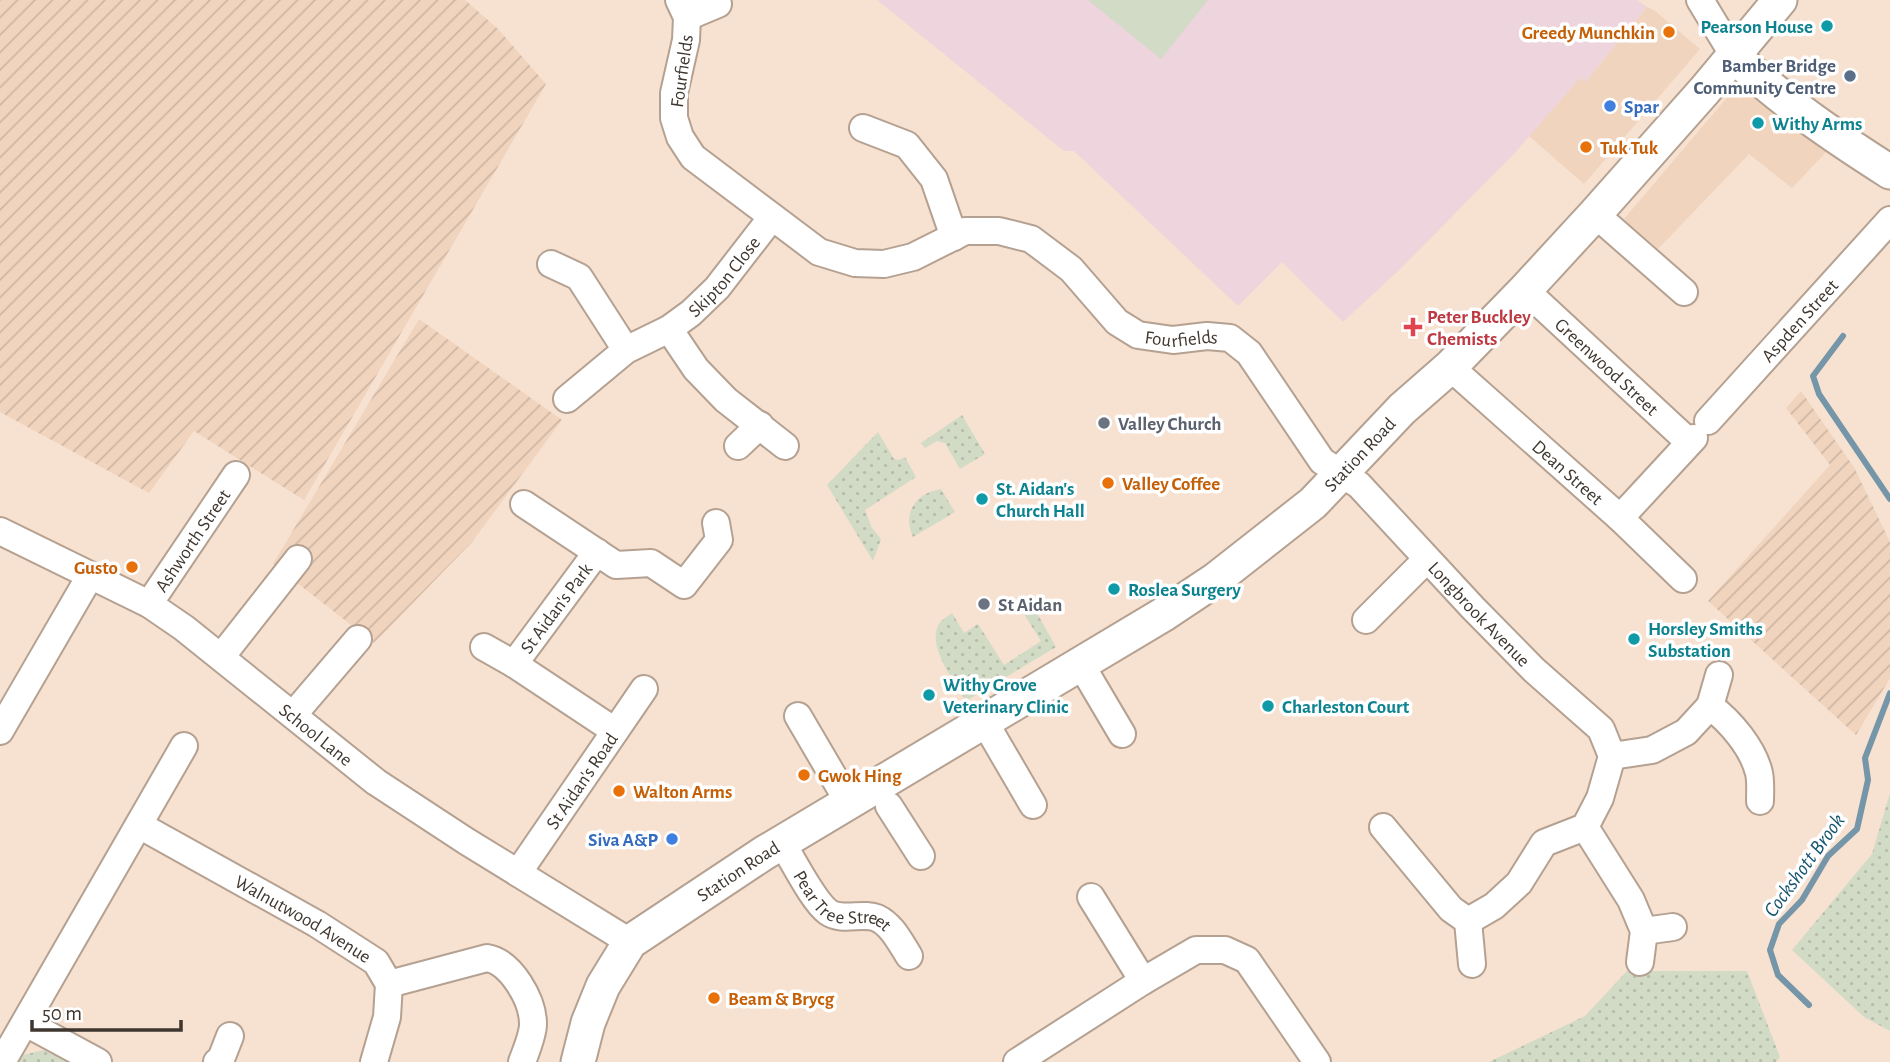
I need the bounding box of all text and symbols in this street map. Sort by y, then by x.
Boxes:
place label: Pearson House [1701,18,1813,37]
marker: Pearson House [1819,18,1835,34]
place label: Greedy Munchkin [1522,24,1655,43]
marker: Greedy Munchkin [1661,24,1677,40]
street label: Fourfields [668,34,697,109]
place label: Bamber Bridge Community Centre [1694,57,1836,98]
marker: Bamber Bridge Community Centre [1842,68,1858,84]
marker: Spar [1602,98,1618,114]
place label: Spar [1624,98,1659,117]
marker: Withy Arms [1750,115,1766,131]
place label: Withy Arms [1772,115,1862,134]
marker: Tuk Tuk [1578,139,1594,155]
place label: Tuk Tuk [1600,139,1659,158]
street label: Skipton Close [685,233,764,321]
street label: Aspden Street [1758,276,1842,366]
place label: Peter Buckley Chemists [1427,308,1531,349]
street label: Greenwood Street [1551,315,1661,419]
marker: Peter Buckley Chemists [1405,319,1421,335]
street label: Fourfields [1143,328,1219,351]
street label: Station Road [1321,414,1400,496]
marker: Valley Church [1096,415,1112,431]
place label: Valley Church [1118,415,1221,434]
street label: Dean Street [1528,437,1606,509]
marker: Valley Coffee [1100,475,1116,491]
place label: Valley Coffee [1122,475,1220,494]
place label: St. Aidan's Church Hall [996,480,1085,521]
street label: Ashworth Street [152,486,235,596]
marker: St. Aidan's Church Hall [974,491,990,507]
place label: Gusto [74,559,118,578]
marker: Gusto [124,559,140,575]
street label: Longbrook Avenue [1424,559,1533,671]
street label: St Aidan's Park [517,560,597,657]
marker: Roslea Surgery [1106,581,1122,597]
place label: Roslea Surgery [1128,581,1241,600]
marker: St Aidan [976,596,992,612]
place label: St Aidan [998,596,1062,615]
place label: Horsley Smiths Substation [1648,620,1763,661]
marker: Horsley Smiths Substation [1626,631,1642,647]
place label: Withy Grove Veterinary Clinic [943,676,1069,717]
marker: Withy Grove Veterinary Clinic [921,687,937,703]
marker: Charleston Court [1260,698,1276,714]
place label: Charleston Court [1282,698,1410,717]
street label: School Lane [275,701,355,770]
street label: St Aidan's Road [543,730,622,833]
marker: Gwok Hing [796,767,812,783]
place label: Gwok Hing [818,767,902,786]
marker: Walton Arms [611,783,627,799]
place label: Walton Arms [633,783,732,802]
water label: Cockshott Brook [1760,810,1849,921]
place label: Siva A&P [588,831,658,850]
marker: Siva A&P [664,831,680,847]
street label: Station Road [694,838,783,906]
street label: Pear Tree Street [789,868,895,935]
street label: Walnutwood Avenue [231,872,374,967]
scale bar [32,988,180,1032]
marker: Beam & Brycg [706,990,722,1006]
place label: Beam & Brycg [728,990,834,1009]
text: 50 m [42,1003,82,1024]

